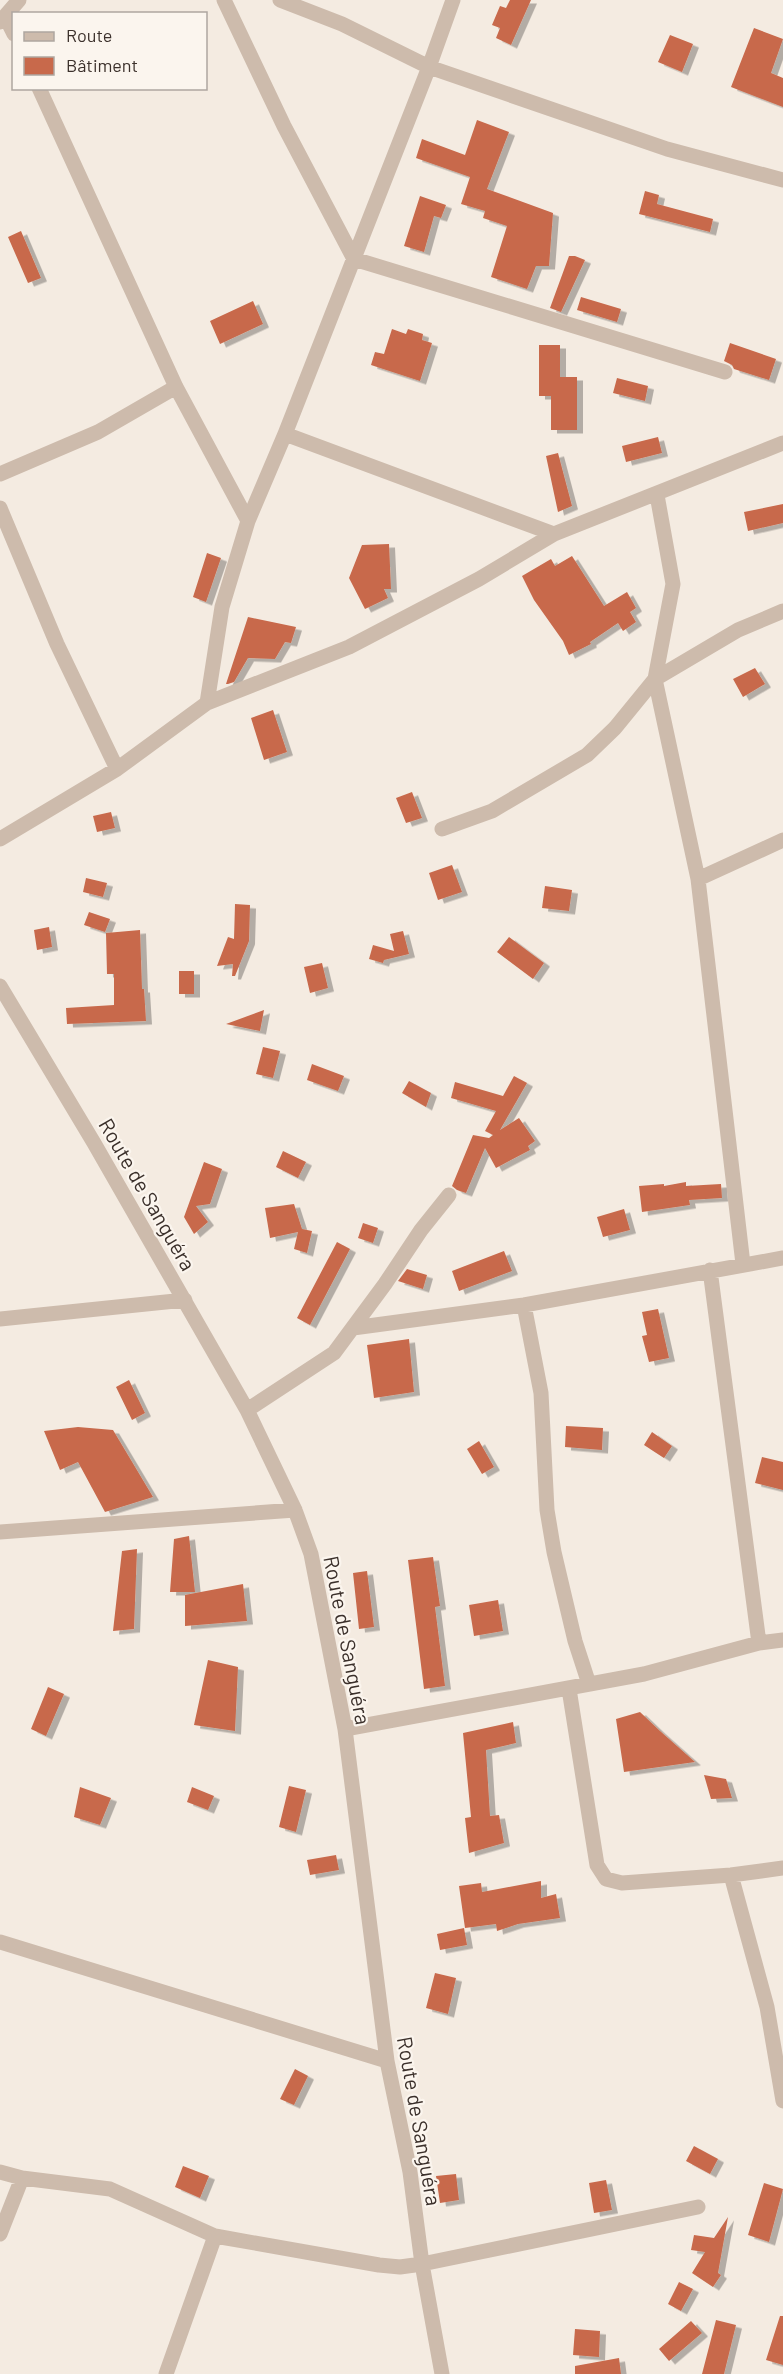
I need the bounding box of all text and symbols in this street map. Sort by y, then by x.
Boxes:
legend [12,12,207,90]
text: Route [66,24,112,46]
text: Bâtiment [66,54,138,76]
street label: Route de Sanguéra [94,1114,202,1274]
street label: Route de Sanguéra [319,1554,377,1726]
street label: Route de Sanguéra [393,2034,447,2208]

